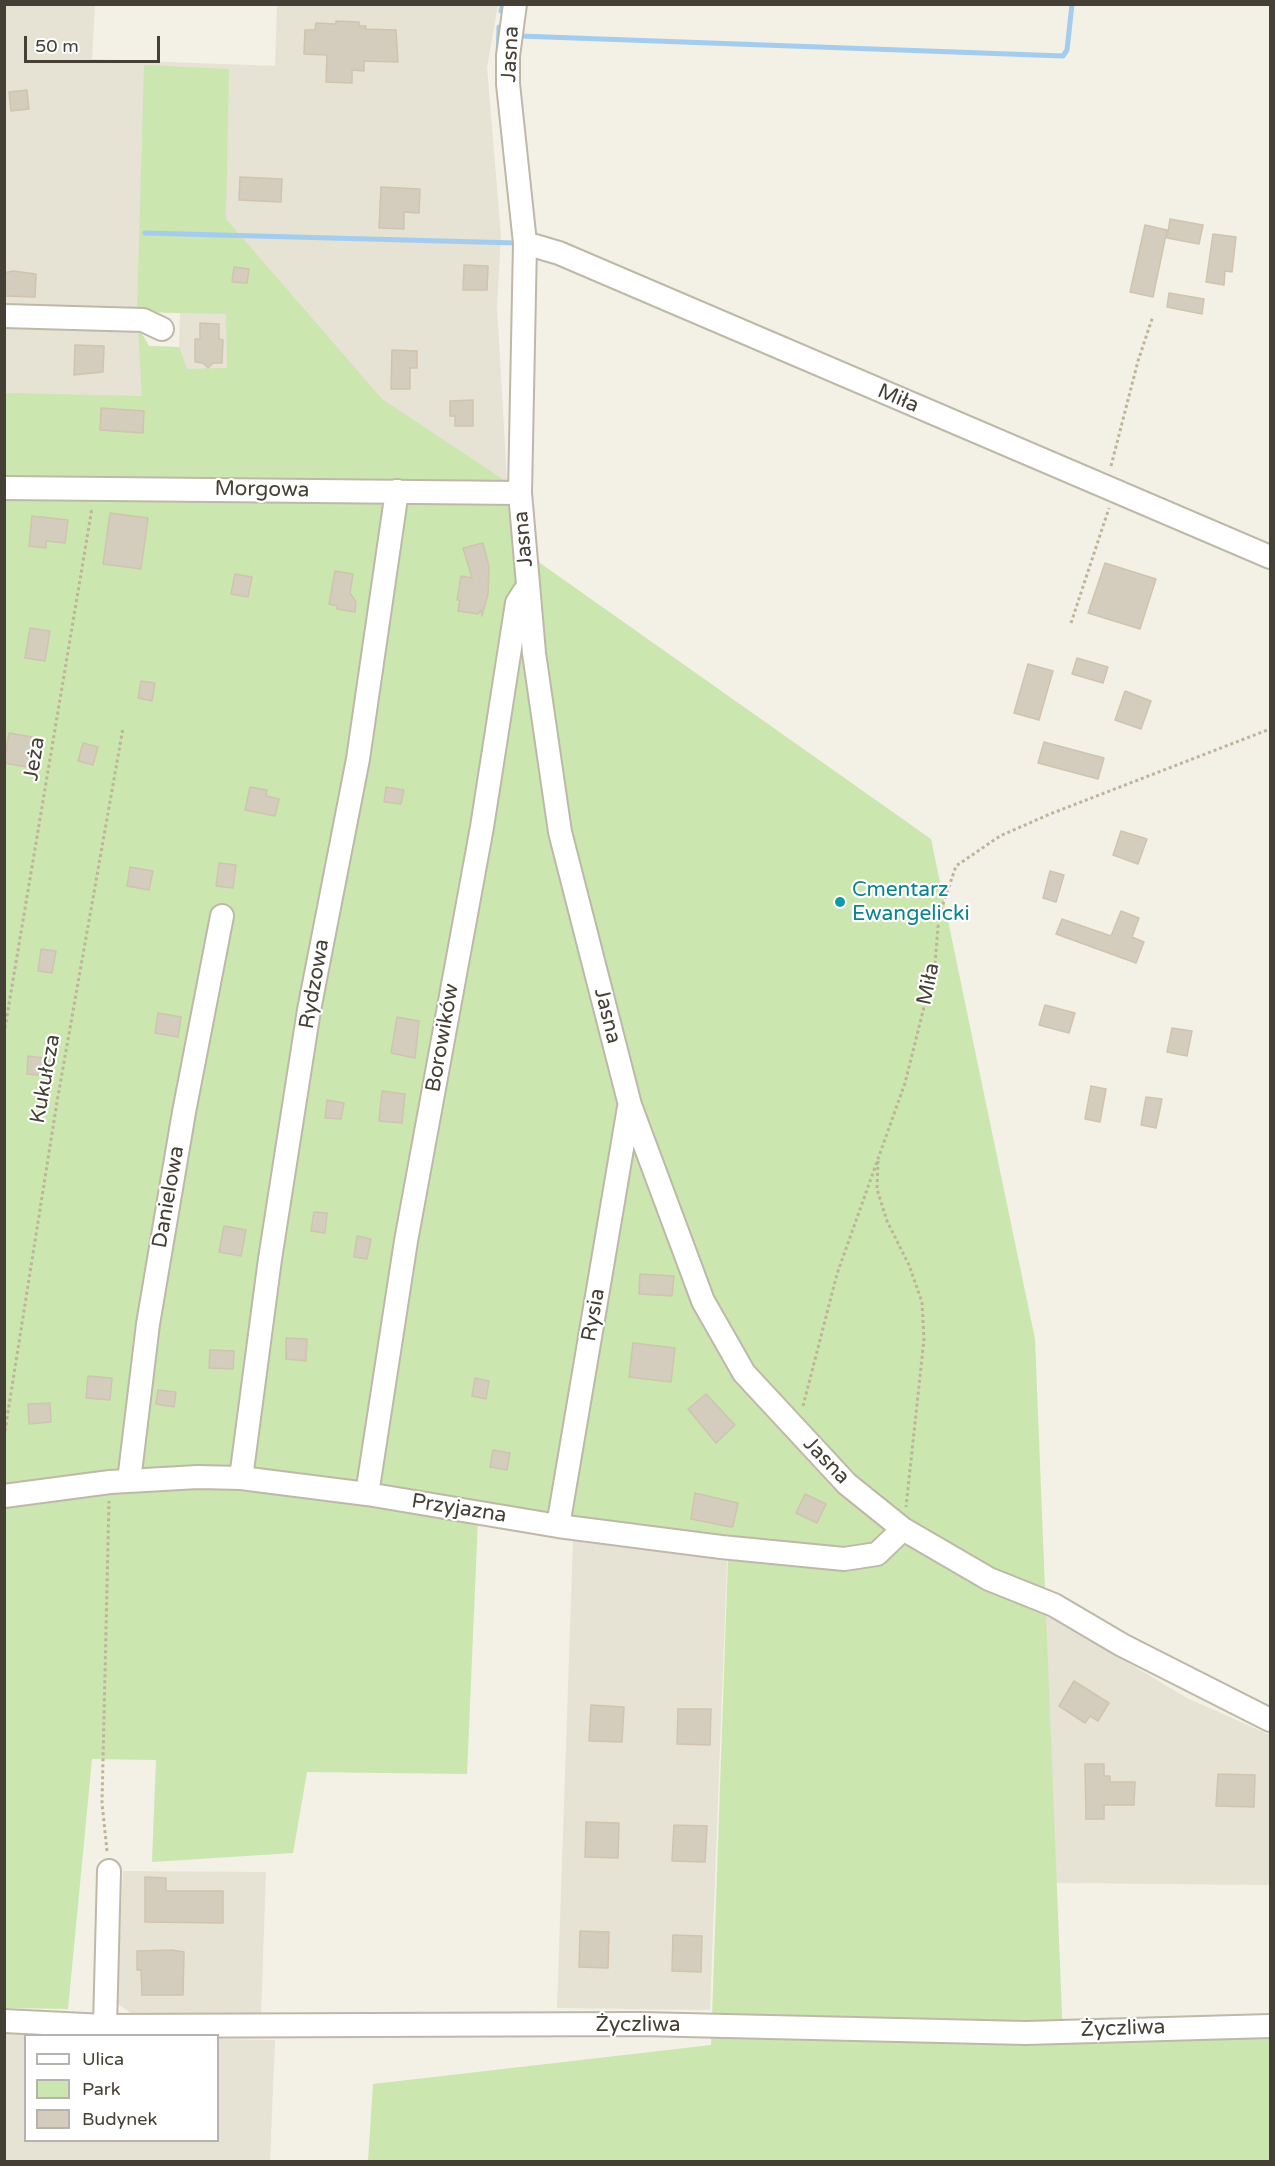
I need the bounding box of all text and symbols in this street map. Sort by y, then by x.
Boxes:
scale bar [27,24,164,62]
street label: Jasna [497,25,525,83]
text: 50 m [35,35,79,57]
street label: Miła [873,379,923,419]
street label: Morgowa [214,477,310,503]
street label: Jasna [509,510,539,568]
street label: Jeża [19,735,51,783]
place label: Cmentarz Ewangelicki [852,877,970,927]
marker: Cmentarz Ewangelicki [833,895,847,909]
street label: Rydzowa [295,937,335,1031]
street label: Miła [912,961,946,1007]
street label: Borowików [421,982,465,1094]
street label: Jasna [588,986,626,1046]
street label: Kukułcza [26,1033,66,1125]
street label: Danielowa [148,1144,190,1250]
street label: Rysia [577,1287,611,1343]
street label: Jasna [797,1432,855,1490]
street label: Przyjazna [410,1489,508,1529]
street label: Życzliwa [596,2012,680,2038]
street label: Życzliwa [1080,2015,1166,2043]
legend [24,2034,219,2142]
text: Ulica [82,2048,124,2070]
text: Park [82,2078,120,2100]
text: Budynek [82,2108,157,2130]

